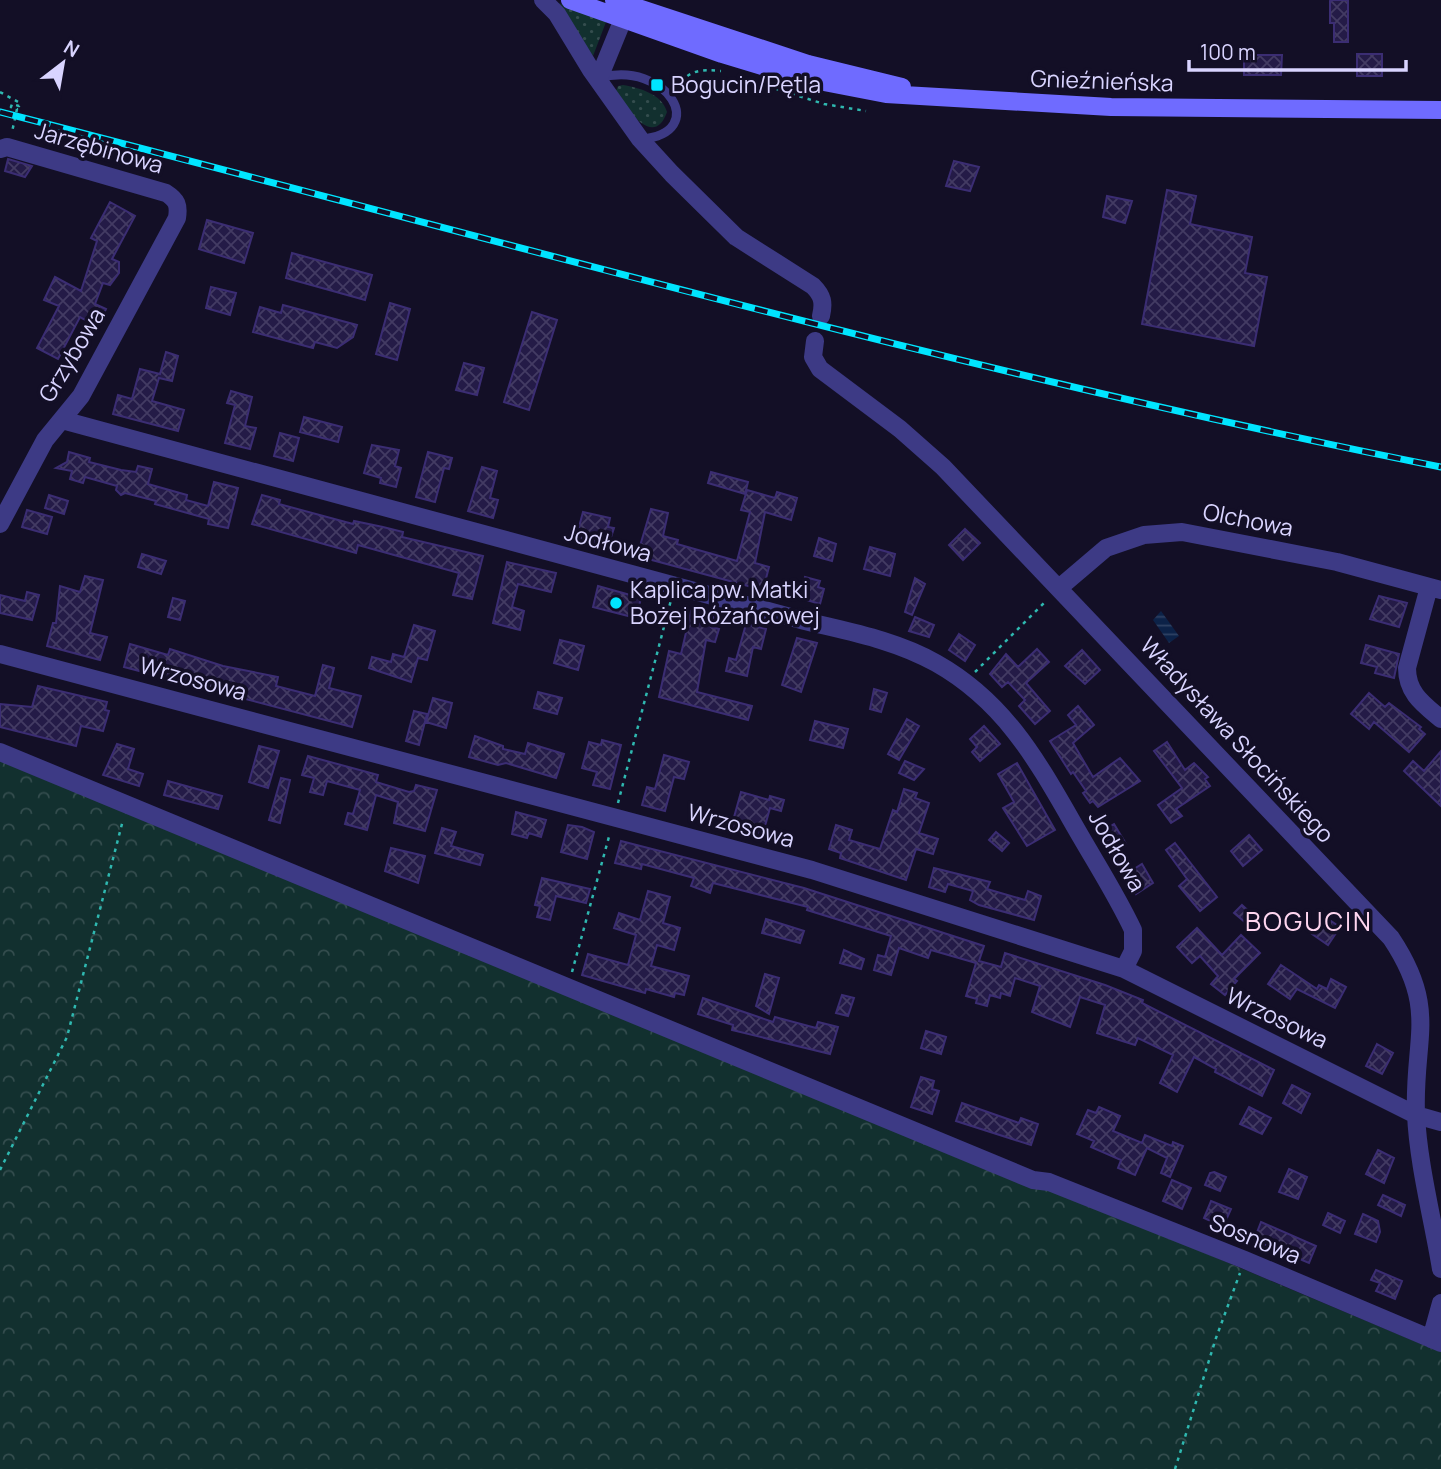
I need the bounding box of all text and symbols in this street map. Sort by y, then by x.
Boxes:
north arrow [28,28,98,98]
scale bar [1189,28,1406,72]
text: N [59,34,84,63]
text: 100 m [1200,38,1256,66]
street label: Gnieźnieńska [1030,62,1174,98]
place label: Bogucin/Pętla [671,68,821,100]
marker: Bogucin/Pętla [649,77,665,93]
street label: Jarzębinowa [31,113,167,181]
street label: Grzybowa [30,301,112,408]
street label: Olchowa [1200,495,1296,543]
street label: Jodłowa [561,515,655,569]
place label: Kaplica pw. Matki Bożej Różańcowej [630,573,820,631]
marker: Kaplica pw. Matki Bożej Różańcowej [608,595,624,611]
street label: Władysława Słocińskiego [1134,629,1342,849]
street label: Wrzosowa [136,648,250,708]
street label: Wrzosowa [684,795,798,855]
street label: Jodłowa [1082,804,1154,897]
district label: BOGUCIN [1245,903,1373,939]
street label: Wrzosowa [1221,979,1334,1055]
street label: Sosnowa [1205,1205,1306,1271]

